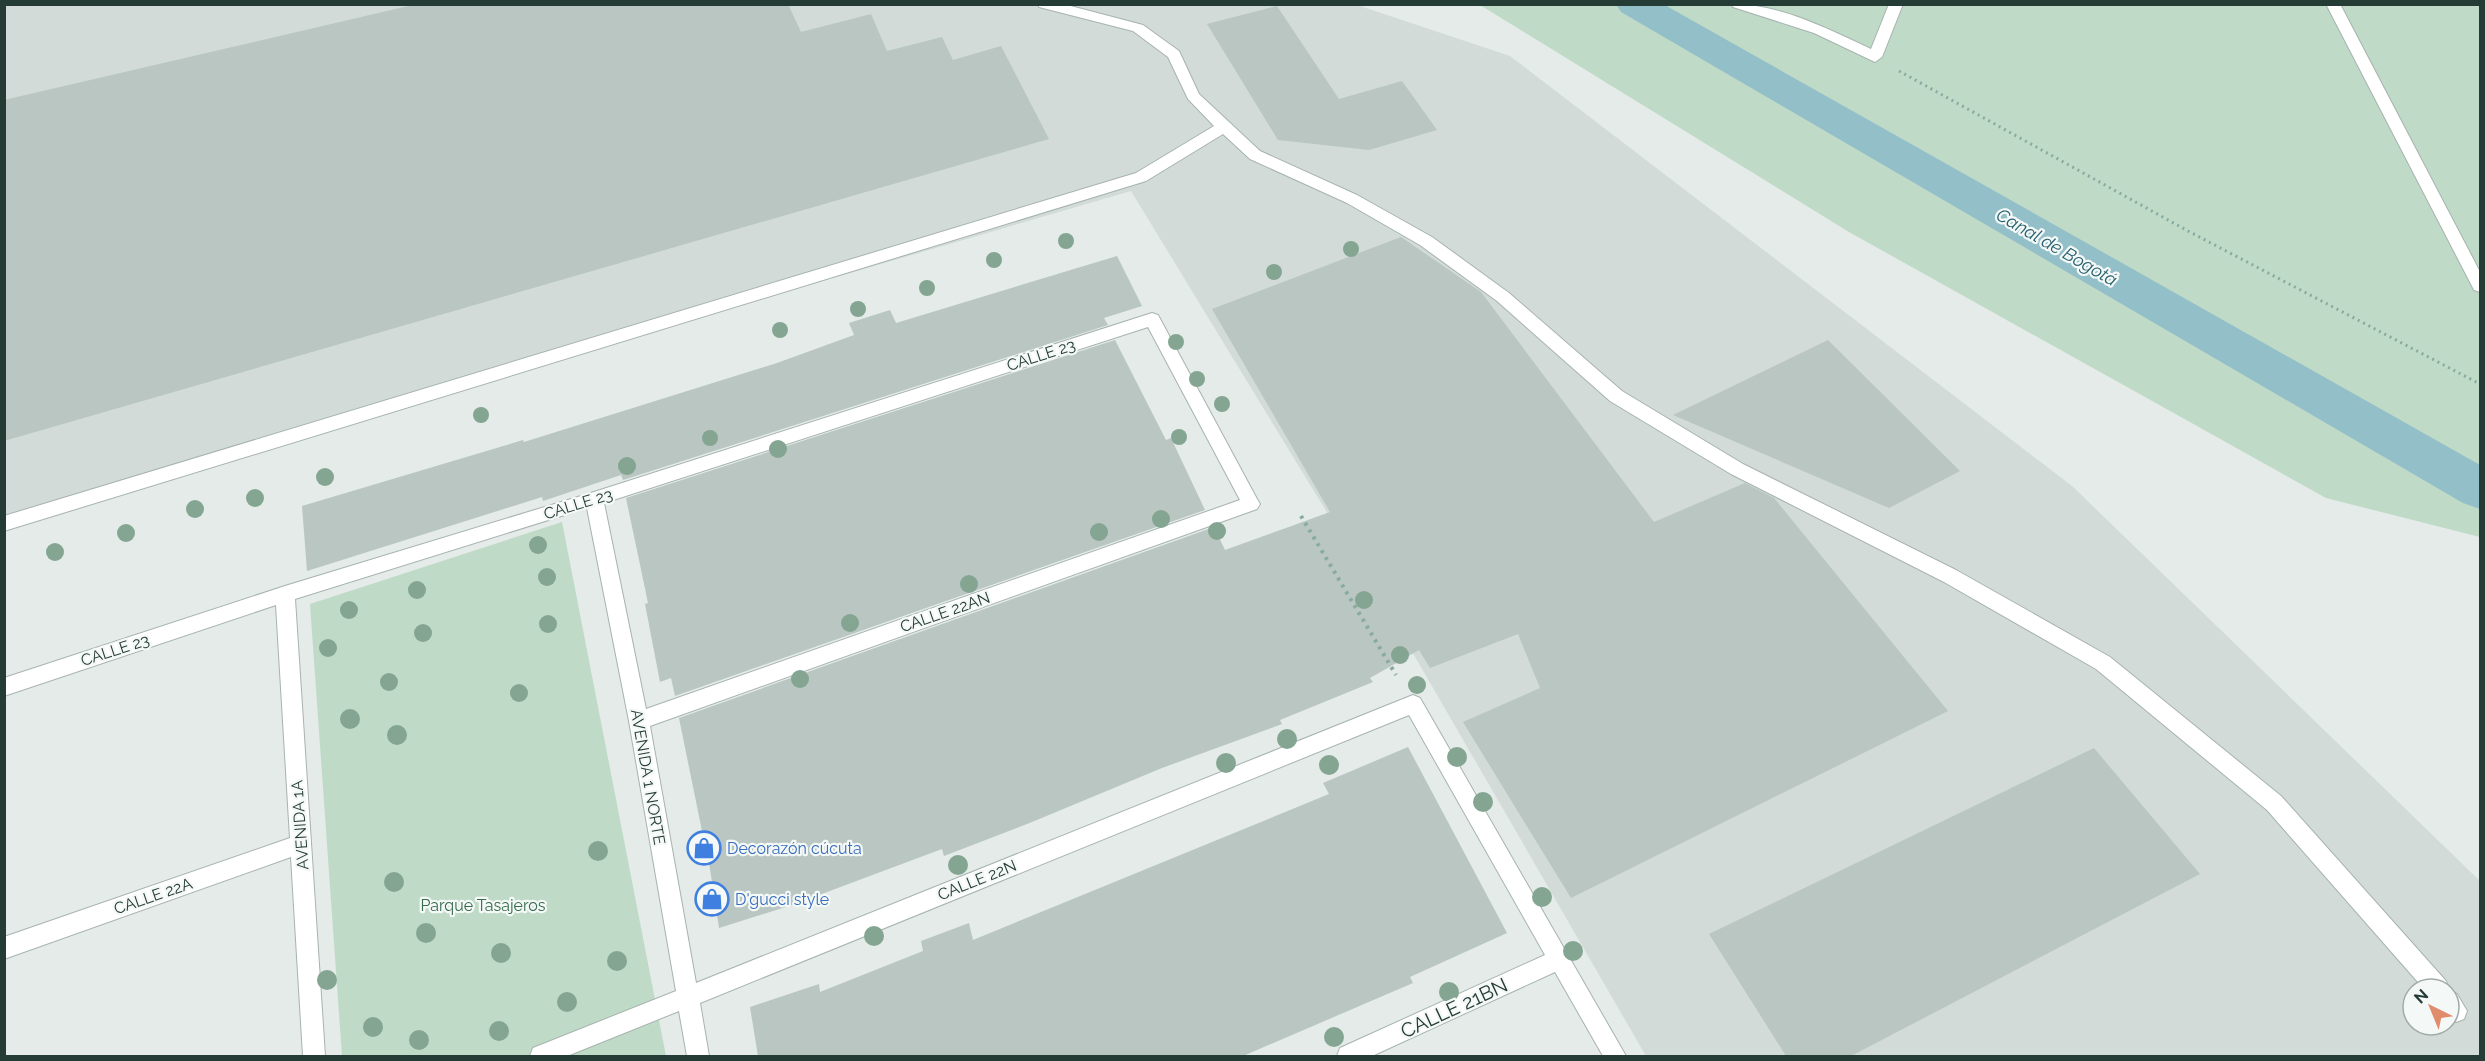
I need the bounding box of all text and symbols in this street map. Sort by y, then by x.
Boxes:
water label: Canal de Bogotá [1993,204,2121,290]
street label: CALLE 23 [1004,335,1078,375]
street label: CALLE 23 [541,485,615,523]
street label: CALLE 22AN [897,588,993,636]
street label: CALLE 23 [78,630,152,670]
street label: AVENIDA 1 NORTE [627,708,669,847]
street label: AVENIDA 1A [287,779,313,871]
shop icon: Decorazón cúcuta [686,830,722,866]
place label: Decorazón cúcuta [727,839,862,858]
street label: CALLE 22N [935,856,1019,904]
street label: CALLE 22A [111,874,195,918]
shop icon: D'gucci style [694,881,730,917]
place label: D'gucci style [735,890,829,909]
park label: Parque Tasajeros [420,896,546,915]
street label: CALLE 21BN [1397,973,1511,1043]
north arrow [2401,977,2461,1037]
text: N [2410,985,2432,1008]

